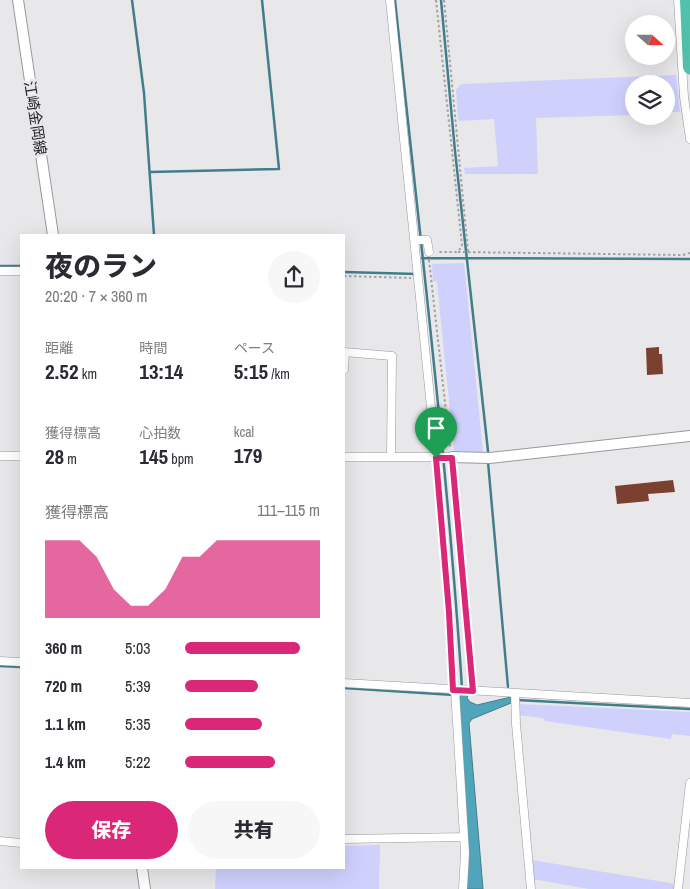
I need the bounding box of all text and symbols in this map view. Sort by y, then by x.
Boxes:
north arrow [625,15,675,65]
map controls [625,15,675,125]
button: layers [625,75,675,125]
street label: 江崎金岡線 [19,79,52,157]
text: 夜のラン [45,247,157,285]
button: share [268,251,320,303]
text: 20:20 · 7 × 360 m [45,285,148,307]
text: 距離 [45,339,73,357]
text: 時間 [139,339,167,357]
text: ペース [234,339,275,357]
text: 2.52 [45,357,79,386]
text: 13:14 [139,357,183,386]
text: 5:15 [234,357,268,386]
text: km [79,365,97,383]
text: /km [268,365,290,383]
pin [415,407,457,458]
icon: arrive [422,414,450,442]
text: kcal [234,423,254,441]
text: 獲得標高 [45,424,101,442]
text: 心拍数 [139,424,181,442]
text: 179 [234,441,262,470]
text: 28 [45,442,64,471]
text: 145 [139,442,168,471]
text: m [64,450,77,468]
text: bpm [168,450,194,468]
text: 111–115 m [257,499,320,521]
text: 獲得標高 [45,501,109,523]
text: 360 m [45,637,82,659]
text: 5:03 [125,637,151,659]
text: 720 m [45,675,82,697]
text: 5:39 [125,675,151,697]
text: 1.1 km [45,713,86,735]
text: 5:35 [125,713,151,735]
text: 1.4 km [45,751,86,773]
text: 5:22 [125,751,151,773]
button: 保存 [45,801,178,859]
button: 共有 [188,801,320,859]

